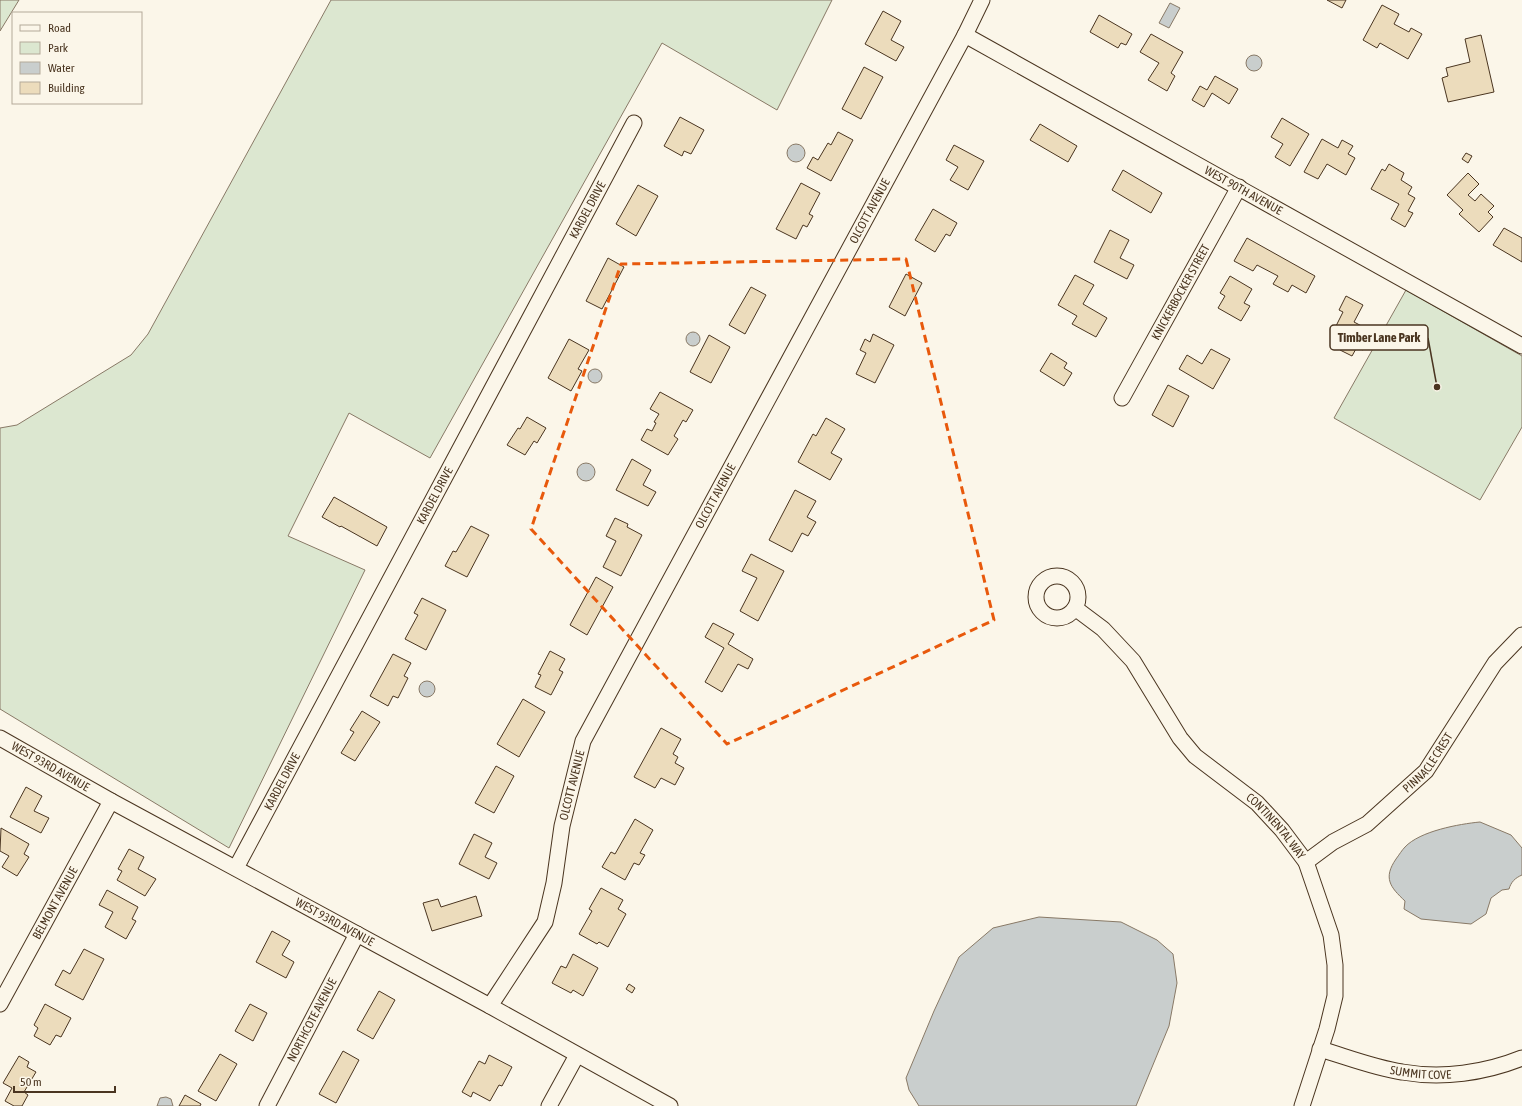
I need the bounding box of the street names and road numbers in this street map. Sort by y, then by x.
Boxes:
street label: WEST 90TH AVENUE [1202,163,1285,218]
street label: OLCOTT AVENUE [847,176,893,246]
street label: KARDEL DRIVE [567,179,608,241]
street label: KNICKERBOCKER STREET [1149,241,1213,342]
street label: OLCOTT AVENUE [692,461,739,531]
street label: KARDEL DRIVE [414,465,456,527]
street label: PINNACLE CREST [1400,730,1456,795]
street label: WEST 93RD AVENUE [9,739,92,794]
street label: OLCOTT AVENUE [557,749,587,822]
street label: KARDEL DRIVE [261,751,303,813]
street label: CONTINENTAL WAY [1243,790,1309,862]
street label: BELMONT AVENUE [30,864,81,942]
street label: WEST 93RD AVENUE [293,895,377,949]
street label: NORTHCOTE AVENUE [284,976,340,1064]
street label: SUMMIT COVE [1389,1063,1452,1082]

